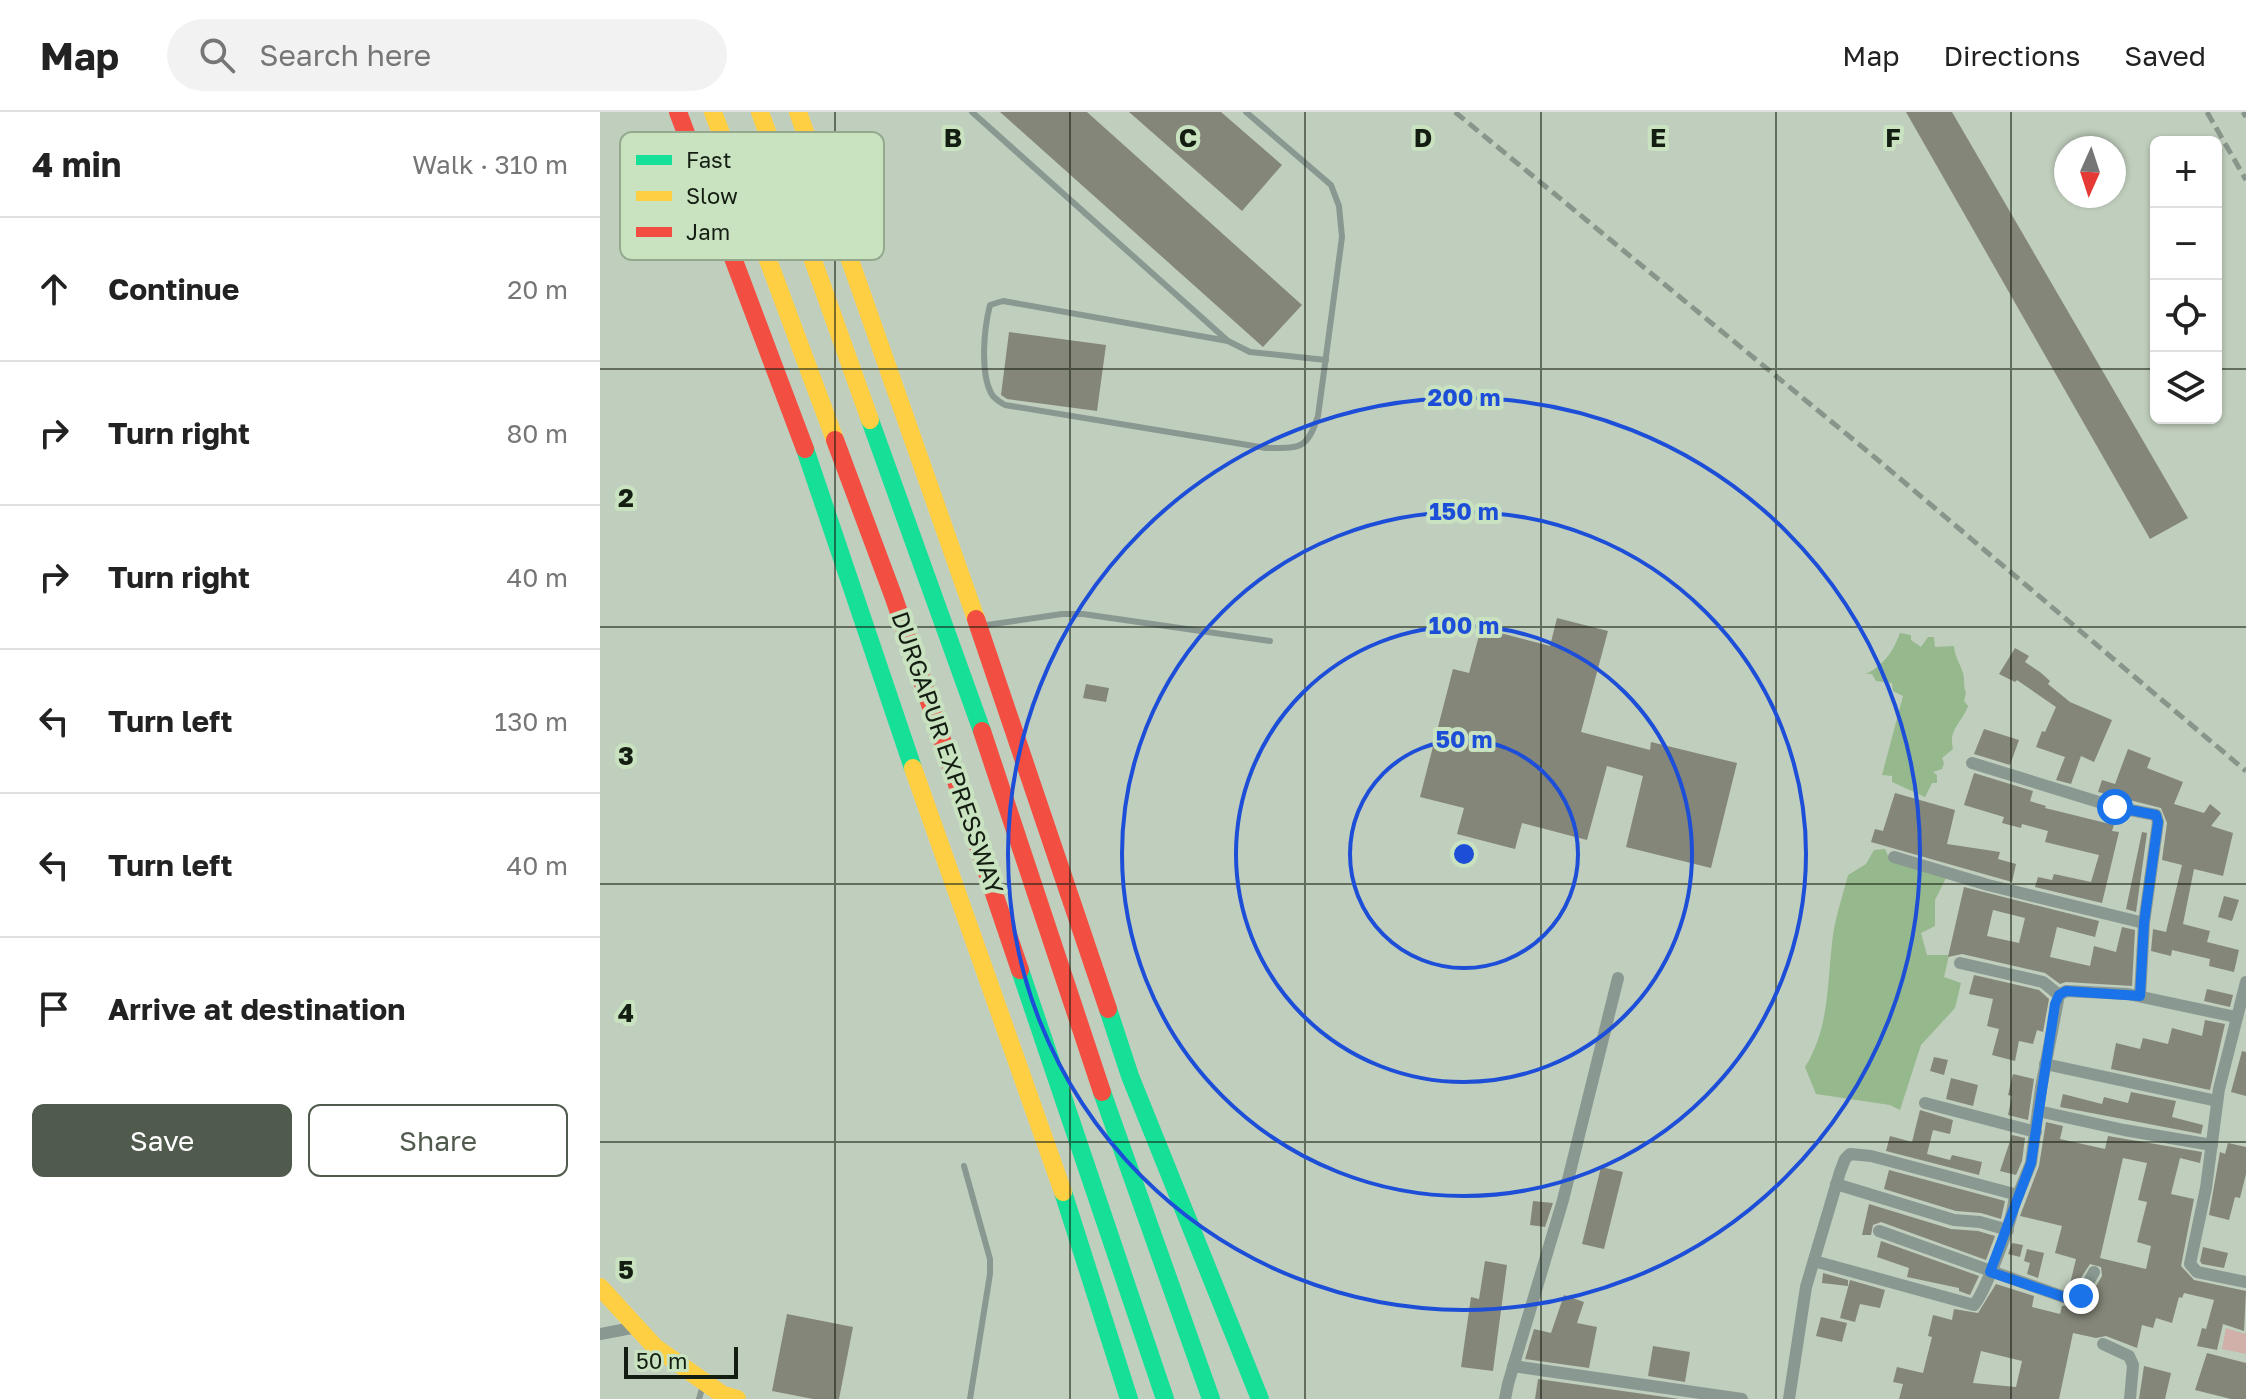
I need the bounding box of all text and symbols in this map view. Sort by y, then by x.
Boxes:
search box [167,19,727,91]
text: Map [40,33,119,78]
icon: search [195,33,239,77]
text: Search here [259,37,431,73]
text: Map [1842,39,1899,72]
text: Directions [1943,39,2080,72]
text: Saved [2124,39,2206,72]
text: B [944,122,962,153]
text: C [1179,122,1197,153]
text: D [1414,122,1432,153]
text: E [1650,122,1666,153]
text: F [1885,122,1901,153]
legend [620,132,884,260]
north arrow [2054,136,2126,208]
map controls [2150,136,2222,424]
button: + [2150,136,2222,208]
text: 4 min [32,144,121,184]
text: Fast [686,146,732,173]
text: Walk · 310 m [412,149,568,180]
text: Slow [686,182,738,209]
button: − [2150,208,2222,280]
text: Jam [686,218,730,245]
icon: ahead [32,267,76,311]
text: Continue [108,271,239,307]
text: 20 m [507,274,568,305]
button: locate [2150,280,2222,352]
button: layers [2150,352,2222,424]
text: 200 m [1428,382,1500,411]
icon: right [32,411,76,455]
text: Turn right [108,415,250,451]
text: 80 m [507,418,568,449]
text: 2 [618,482,634,513]
text: 150 m [1429,496,1499,525]
icon: right [32,555,76,599]
text: Turn right [108,559,250,595]
text: 40 m [507,562,568,593]
street label: DURGAPUR EXPRESSWAY [886,607,1011,898]
text: 100 m [1429,610,1499,639]
icon: left [32,699,76,743]
text: Turn left [108,703,233,739]
text: 130 m [495,706,568,737]
text: 50 m [1435,724,1493,753]
text: 3 [618,740,634,771]
route start [2097,789,2133,825]
centre of rings [1450,840,1478,868]
icon: left [32,843,76,887]
text: Turn left [108,847,233,883]
text: 40 m [507,850,568,881]
icon: arrive [32,987,76,1031]
text: Arrive at destination [108,991,405,1027]
text: 4 [618,997,634,1028]
button: Save [32,1104,292,1177]
button: Share [308,1104,568,1177]
text: 5 [618,1254,634,1285]
route end [2063,1278,2099,1314]
scale bar [624,1343,738,1379]
text: 50 m [636,1347,687,1374]

